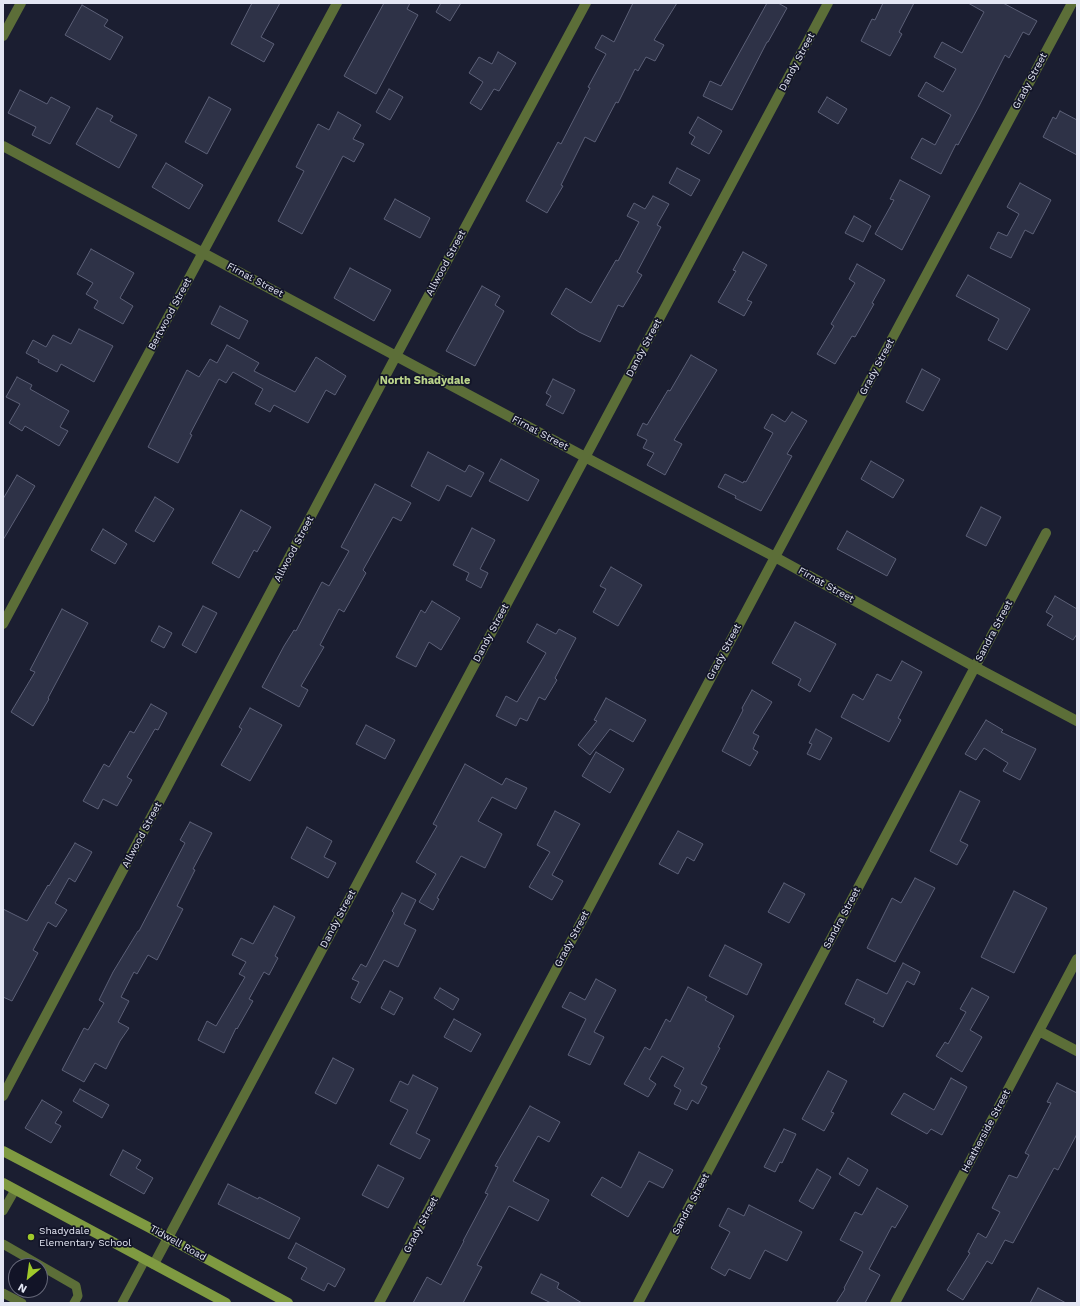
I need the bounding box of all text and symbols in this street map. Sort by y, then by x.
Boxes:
street label: Dandy Street [777,31,817,93]
street label: Grady Street [1010,51,1050,111]
street label: Allwood Street [424,228,468,298]
street label: Firnat Street [225,260,285,300]
street label: Bertwood Street [146,276,194,352]
street label: Dandy Street [624,317,664,379]
street label: Grady Street [857,337,897,397]
district label: North Shadydale [380,374,470,388]
street label: Firnat Street [510,413,570,453]
street label: Allwood Street [272,514,316,584]
street label: Firnat Street [796,565,856,605]
street label: Sandra Street [973,598,1015,664]
street label: Dandy Street [471,602,511,664]
street label: Grady Street [704,622,744,682]
street label: Allwood Street [120,800,164,870]
street label: Sandra Street [821,885,863,951]
street label: Dandy Street [318,888,358,950]
street label: Grady Street [552,909,592,969]
street label: Heatherside Street [959,1088,1013,1174]
street label: Sandra Street [670,1171,712,1237]
street label: Grady Street [401,1195,441,1255]
street label: Tidwell Road [148,1223,208,1263]
place label: Shadydale Elementary School [39,1225,131,1248]
marker: Shadydale Elementary School [26,1232,36,1242]
north arrow [8,1258,48,1298]
text: N [16,1280,29,1296]

